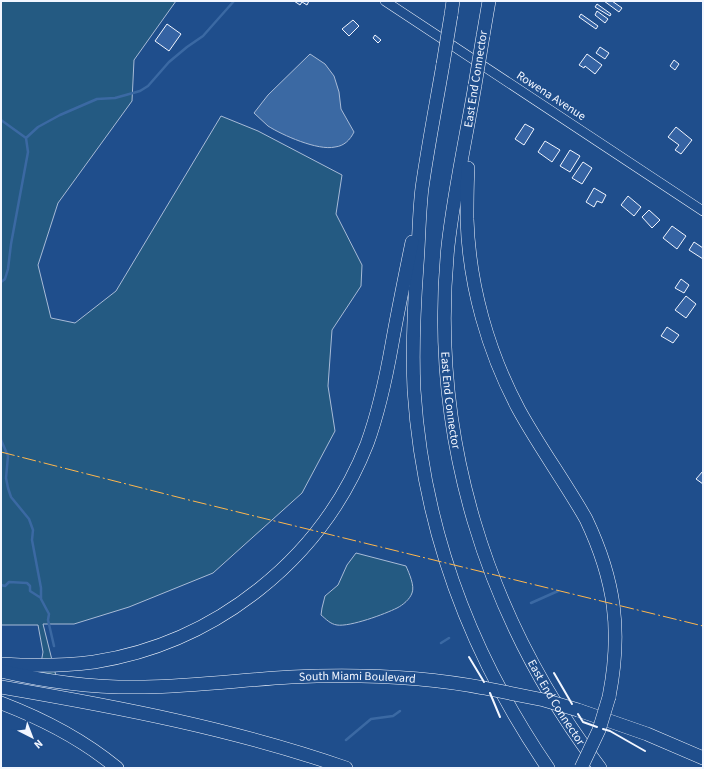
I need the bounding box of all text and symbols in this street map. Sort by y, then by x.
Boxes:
street label: East End Connector [460,28,492,129]
street label: Rowena Avenue [513,67,589,125]
street label: East End Connector [437,351,465,451]
street label: East End Connector [523,656,590,749]
street label: South Miami Boulevard [299,667,416,687]
north arrow [12,717,52,757]
text: N [31,736,46,752]

